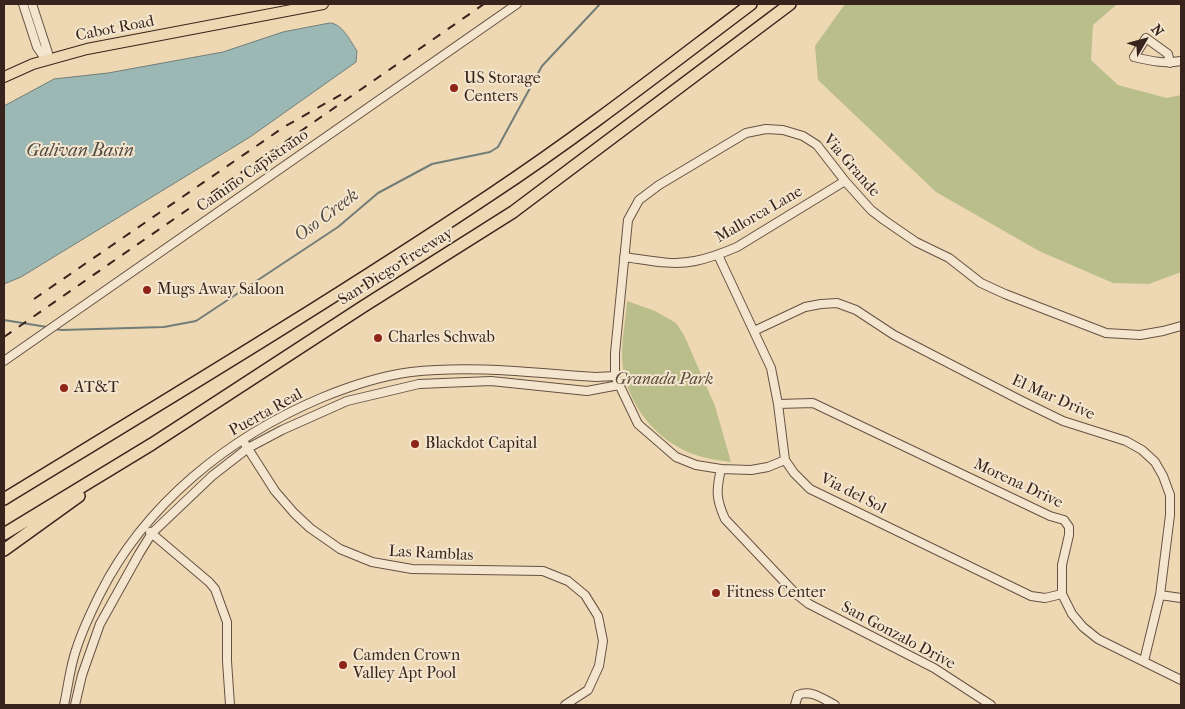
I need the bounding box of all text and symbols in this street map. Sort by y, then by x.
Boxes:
street label: Cabot Road [74,12,156,46]
north arrow [1120,15,1170,65]
text: N [1147,21,1167,40]
place label: US Storage Centers [464,69,541,107]
marker: US Storage Centers [448,82,460,94]
street label: Camino Capistrano [194,125,312,217]
street label: Via Grande [818,131,884,201]
water label: Galivan Basin [26,141,134,163]
street label: Mallorca Lane [712,182,806,248]
water label: Oso Creek [291,185,363,247]
street label: San Diego Freeway [335,224,457,310]
place label: Mugs Away Saloon [157,280,284,300]
marker: Mugs Away Saloon [141,284,153,296]
place label: Charles Schwab [388,328,495,348]
marker: Charles Schwab [372,332,384,344]
park label: Granada Park [615,370,713,390]
street label: El Mar Drive [1008,371,1098,425]
place label: AT&T [74,378,119,398]
marker: AT&T [58,382,70,394]
street label: Puerta Real [226,385,306,441]
place label: Blackdot Capital [425,434,537,454]
marker: Blackdot Capital [409,438,421,450]
street label: Morena Drive [970,455,1066,513]
street label: Via del Sol [817,469,889,519]
street label: Las Ramblas [388,542,474,566]
place label: Fitness Center [726,583,826,603]
marker: Fitness Center [710,587,722,599]
street label: San Gonzalo Drive [838,598,958,674]
place label: Camden Crown Valley Apt Pool [353,646,460,684]
marker: Camden Crown Valley Apt Pool [337,659,349,671]

